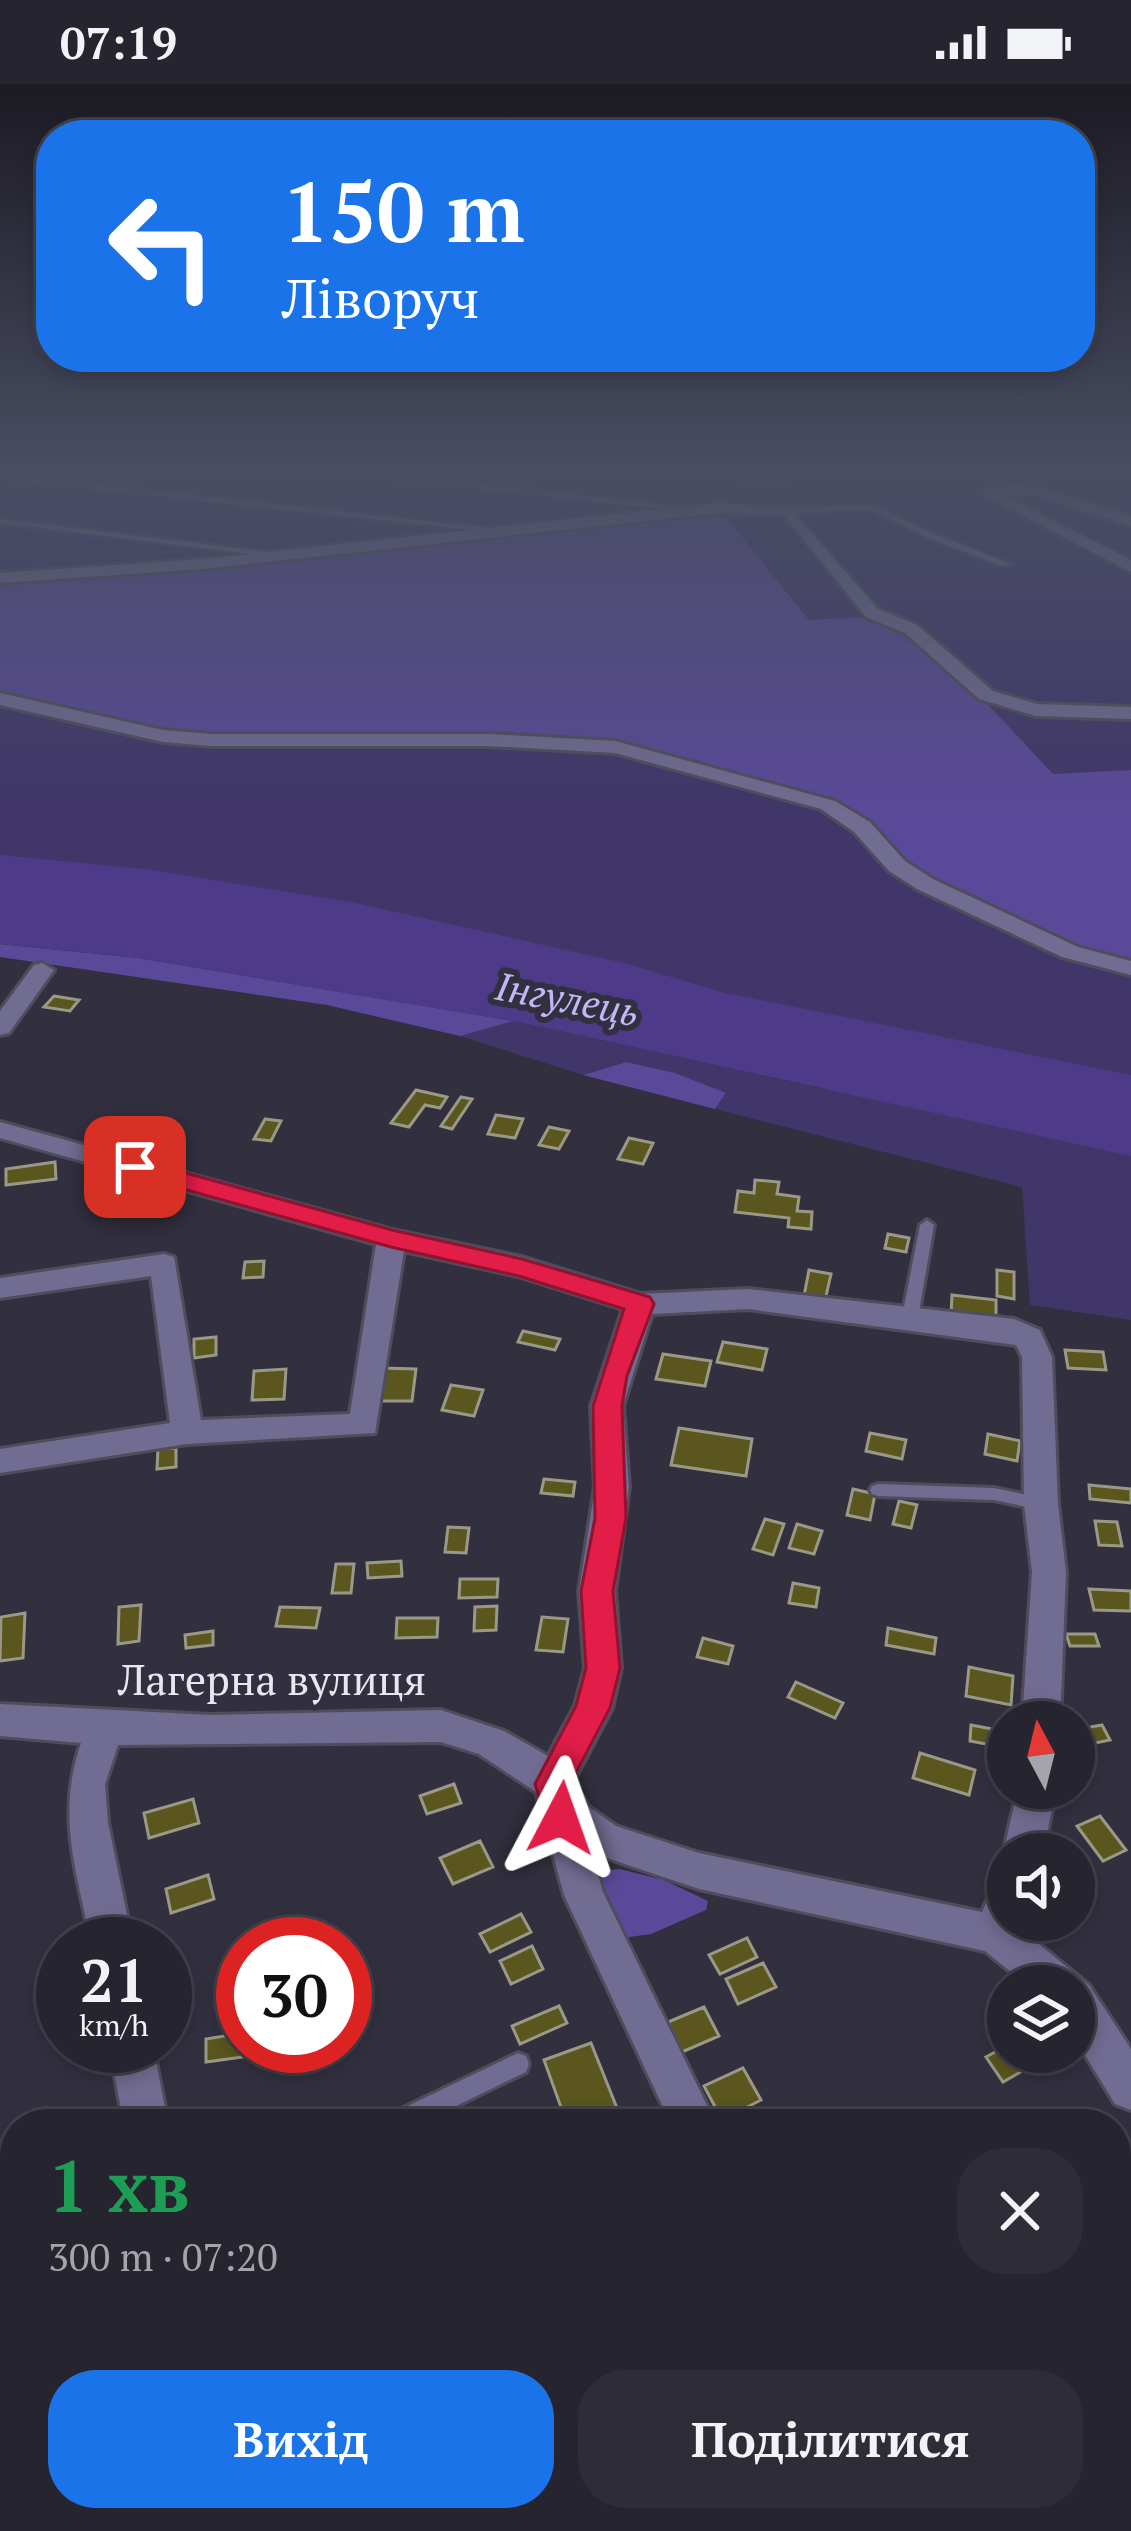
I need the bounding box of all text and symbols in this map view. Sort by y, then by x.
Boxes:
text: 07:19 [60,12,177,72]
text: 150 m [282,155,525,266]
icon: left [84,168,240,324]
text: Ліворуч [282,262,479,333]
water label: Інгулець [491,959,643,1037]
pin [84,1116,186,1218]
icon: arrive [102,1134,168,1200]
street label: Лагерна вулиця [117,1651,426,1707]
north arrow [987,1701,1095,1809]
map controls [987,1701,1095,2073]
position arrow [498,1755,624,1881]
button: sound [987,1833,1095,1941]
speed limit sign: 30 [216,1917,372,2073]
text: 21 [80,1940,148,2019]
button: layers [987,1965,1095,2073]
text: km/h [79,2005,149,2045]
text: 1 хв [48,2137,190,2233]
button: close [957,2148,1083,2274]
text: 300 m · 07:20 [48,2230,278,2282]
button: Вихід [48,2370,554,2508]
button: Поділитися [578,2370,1083,2508]

